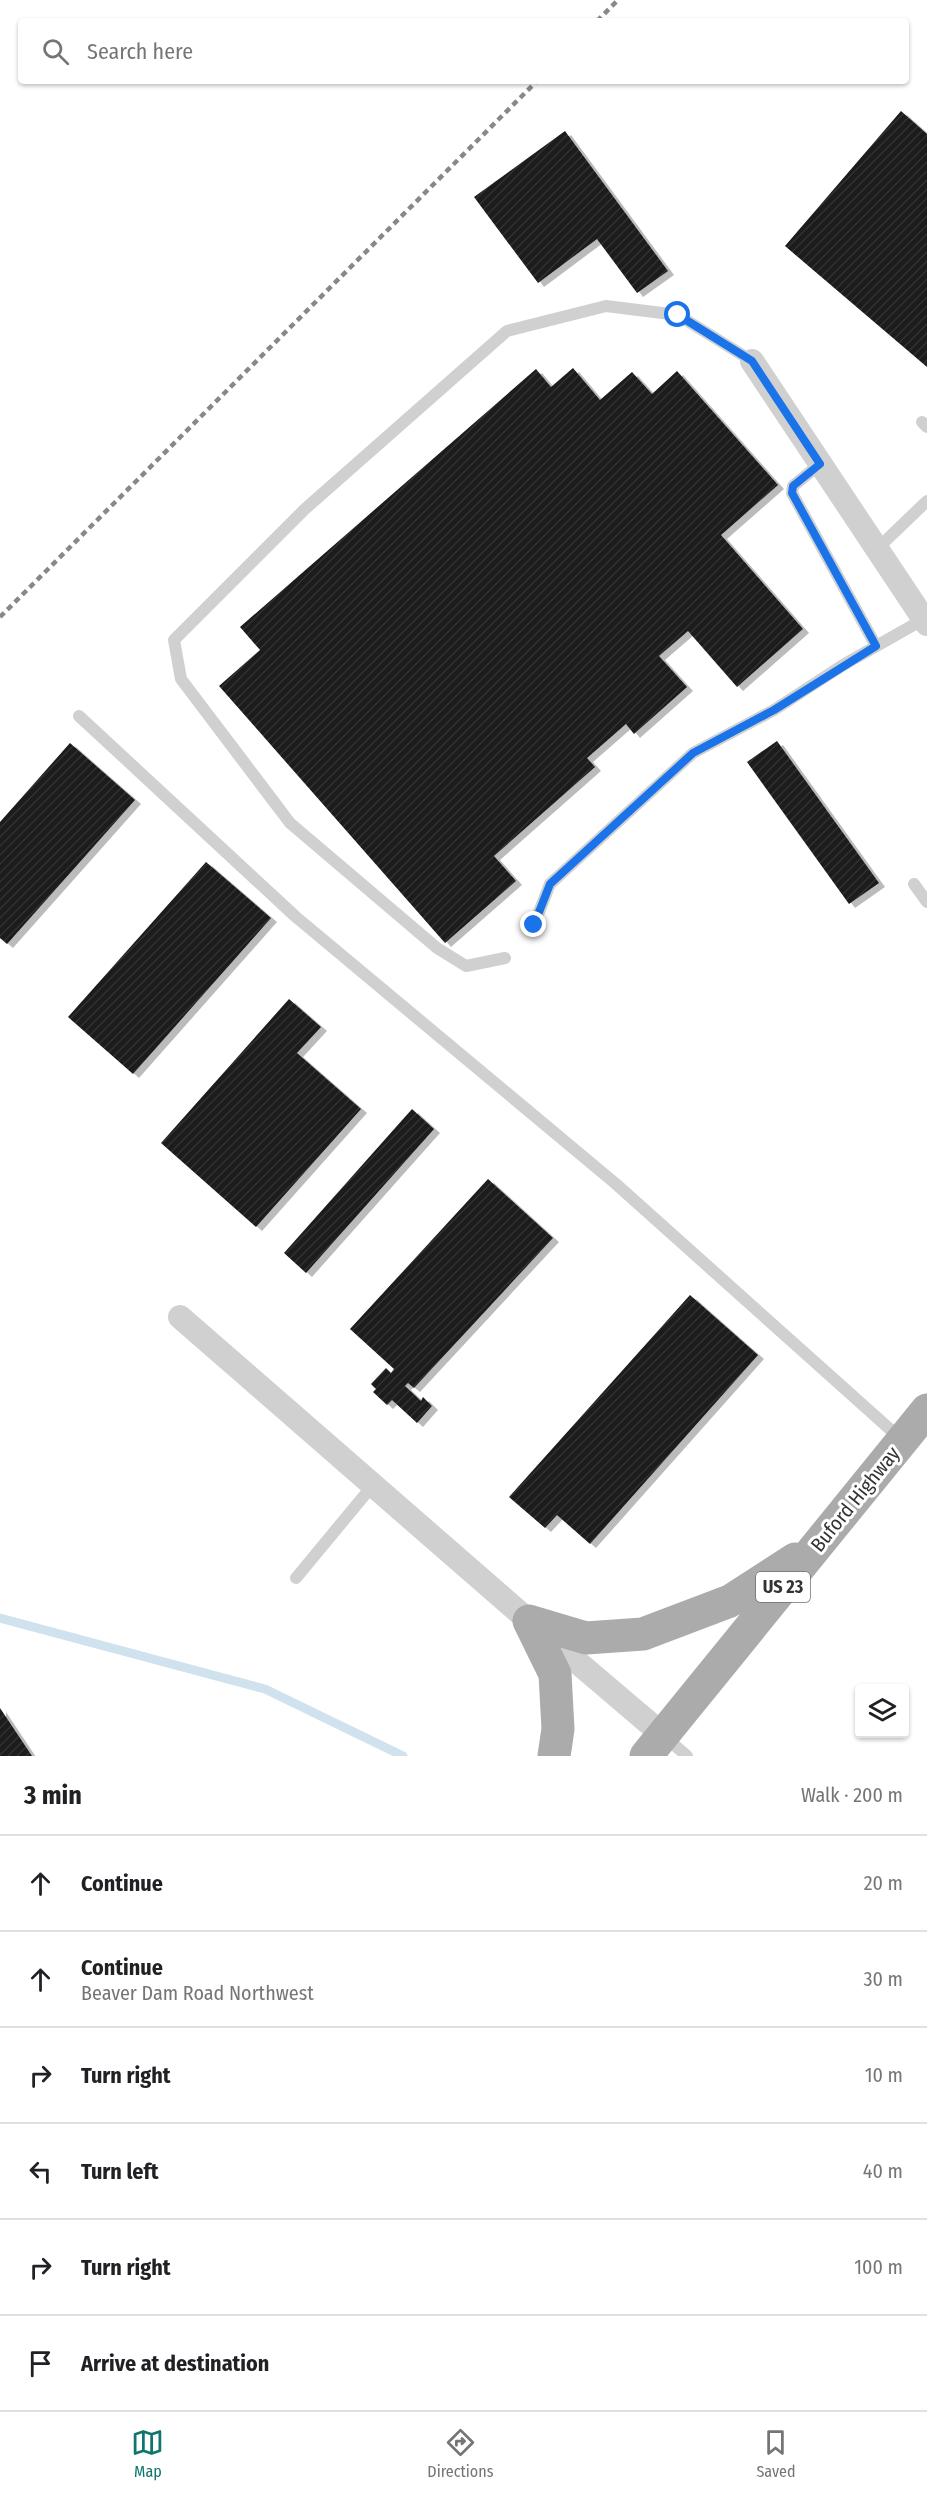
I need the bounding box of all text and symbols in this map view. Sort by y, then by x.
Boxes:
search box [18,18,909,84]
icon: search [39,35,72,68]
text: Search here [87,38,193,65]
route start [664,301,690,327]
route end [520,911,546,937]
street label: Buford Highway [805,1442,905,1556]
road number: US 23 [756,1572,810,1602]
map controls [855,1684,909,1738]
button: layers [855,1684,909,1738]
text: 3 min [24,1780,82,1811]
text: Walk · 200 m [801,1783,903,1807]
icon: ahead [24,1867,57,1900]
text: Continue [81,1870,163,1897]
text: 20 m [864,1871,903,1895]
text: Continue [81,1954,163,1981]
icon: ahead [24,1963,57,1996]
text: 30 m [863,1967,903,1991]
text: Beaver Dam Road Northwest [81,1981,314,2005]
icon: right [24,2059,57,2092]
text: Turn right [81,2062,170,2089]
text: 10 m [865,2063,903,2087]
icon: left [24,2155,57,2188]
text: Turn left [81,2158,159,2185]
text: 40 m [863,2159,903,2183]
icon: right [24,2251,57,2284]
text: Turn right [81,2254,170,2281]
text: 100 m [854,2255,903,2279]
icon: arrive [24,2347,57,2380]
text: Arrive at destination [81,2350,269,2377]
tab: Map [131,2426,164,2481]
tab: Directions [427,2426,494,2481]
tab: Saved [756,2426,796,2481]

